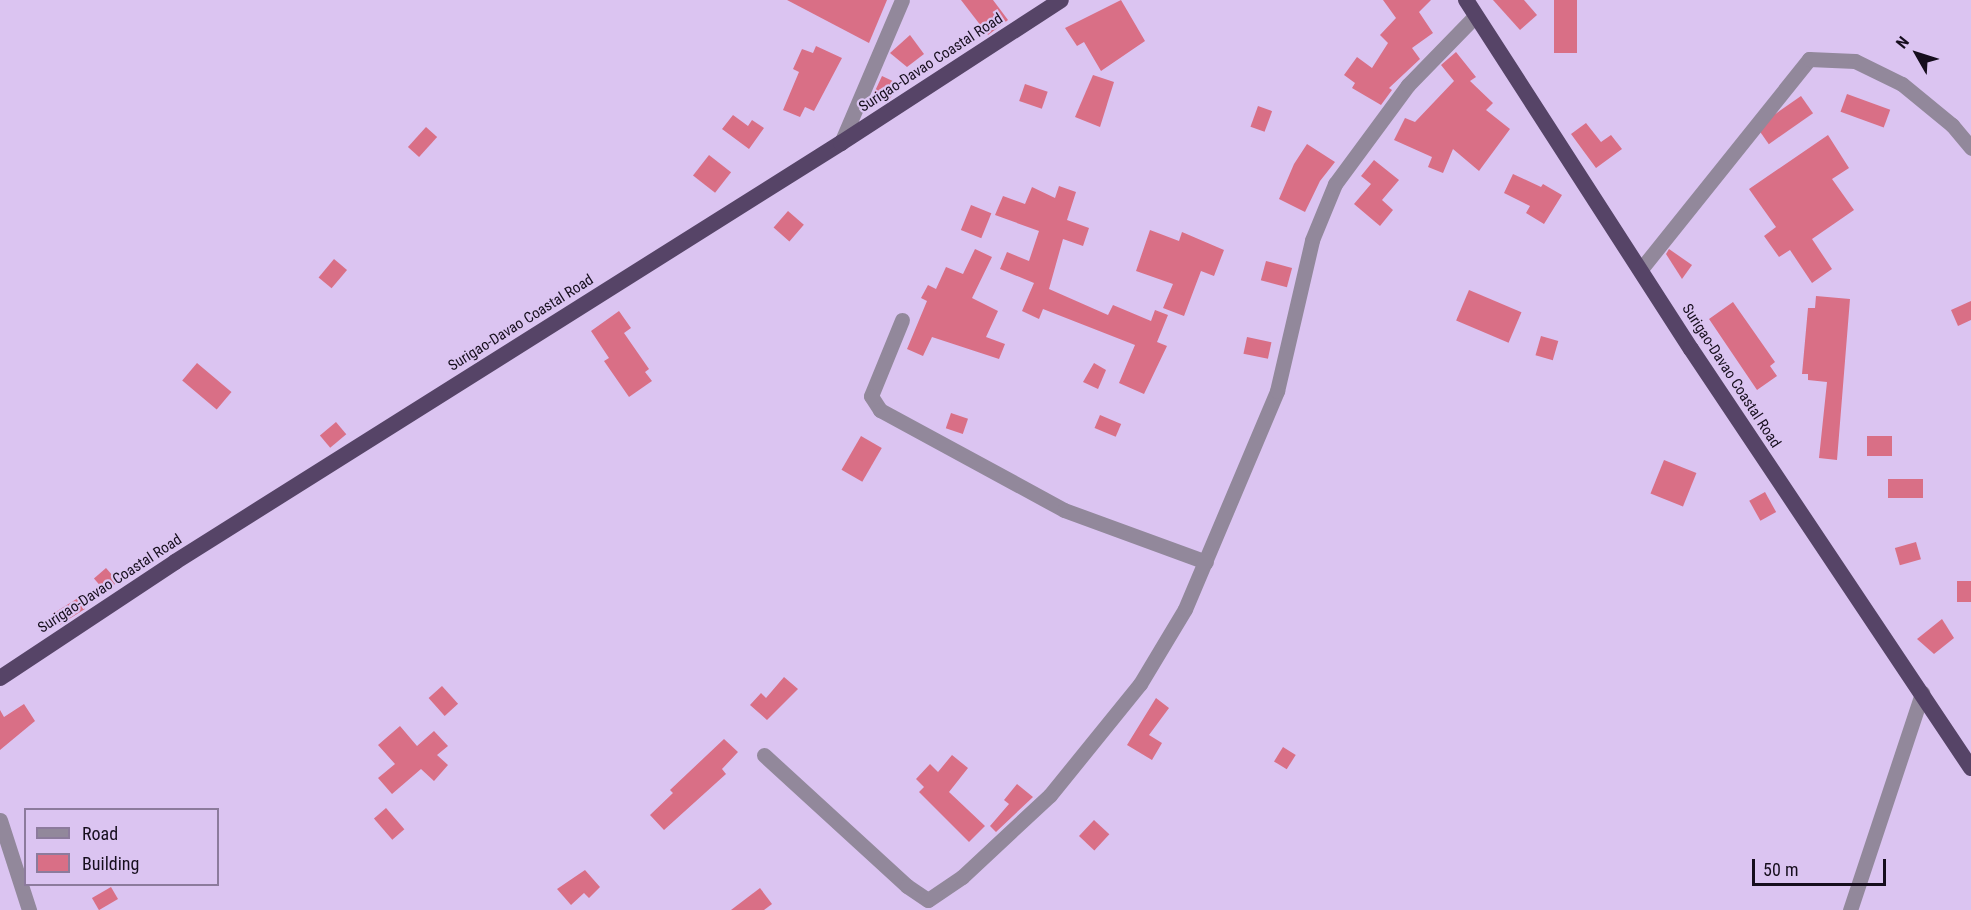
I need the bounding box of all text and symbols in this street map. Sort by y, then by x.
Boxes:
street label: Surigao-Davao Coastal Road [856,10,1006,116]
north arrow [1887,24,1947,84]
text: N [1892,33,1913,52]
street label: Surigao-Davao Coastal Road [445,271,597,375]
street label: Surigao-Davao Coastal Road [1678,301,1784,451]
street label: Surigao-Davao Coastal Road [35,531,185,637]
legend [24,808,219,886]
text: Road [82,823,118,844]
scale bar [1755,847,1888,885]
text: Building [82,853,139,874]
text: 50 m [1763,859,1798,880]

